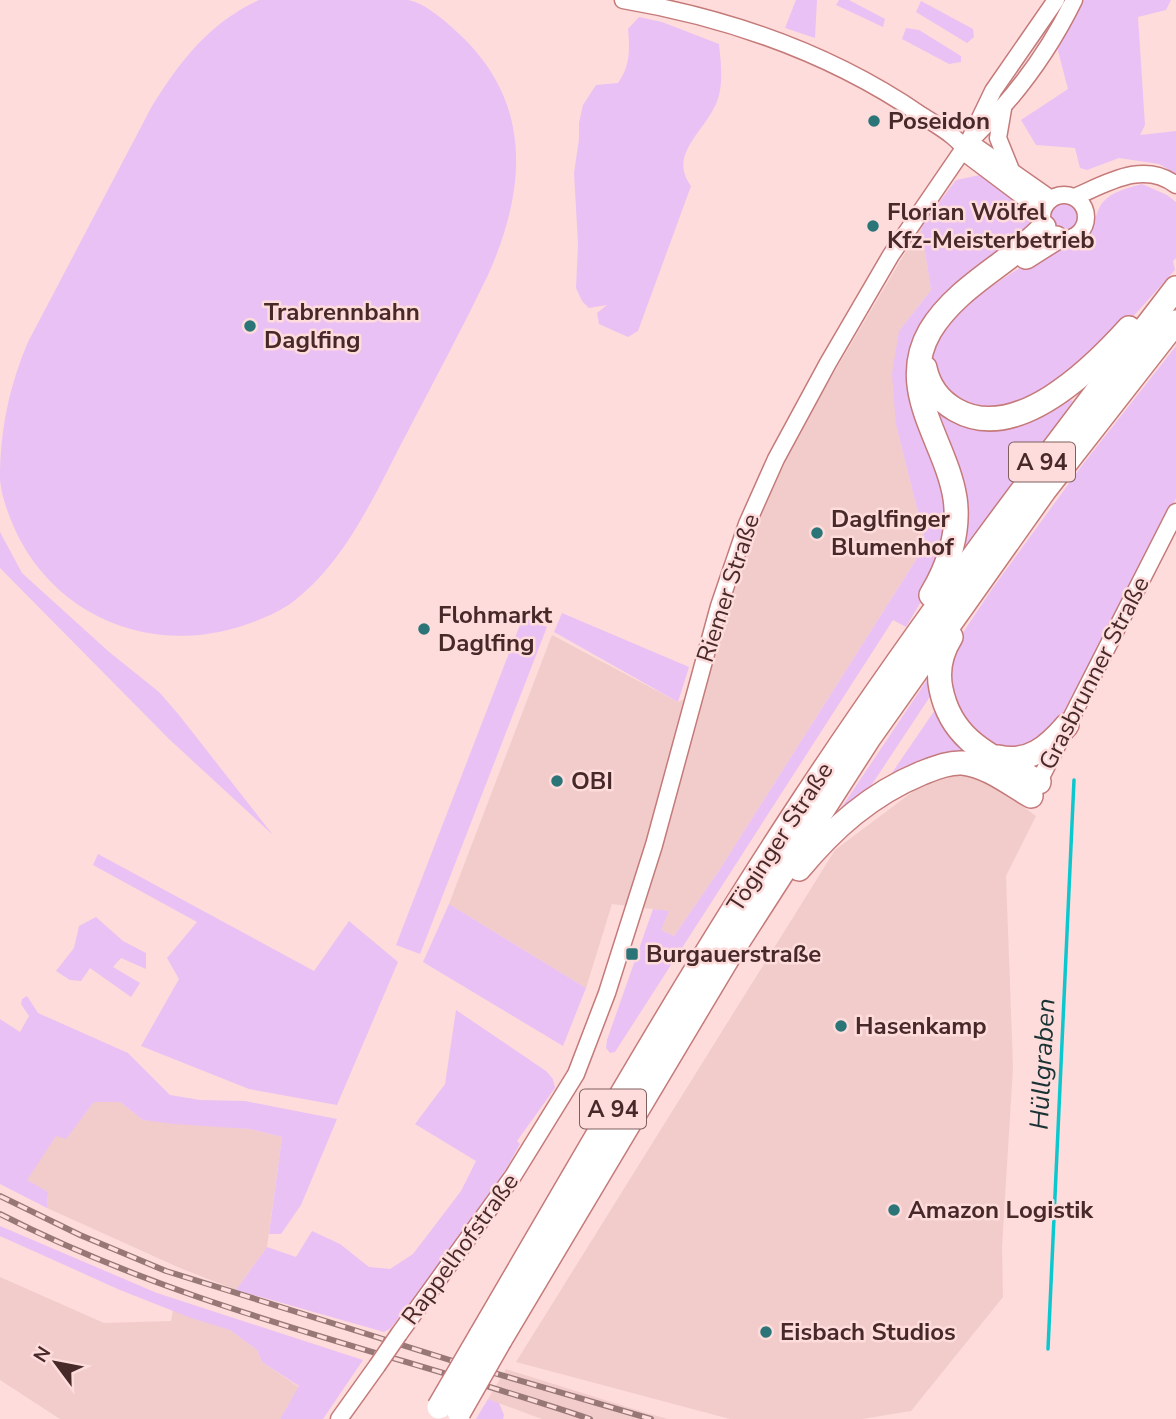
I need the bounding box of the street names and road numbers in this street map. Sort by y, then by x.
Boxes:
road number: A 94 [1009,442,1075,482]
street label: Riemer Straße [689,510,767,666]
street label: Grasbrunner Straße [1031,571,1157,775]
street label: Töginger Straße [720,756,840,918]
road number: A 94 [580,1090,646,1128]
street label: Rappelhofstraße [394,1167,526,1331]

